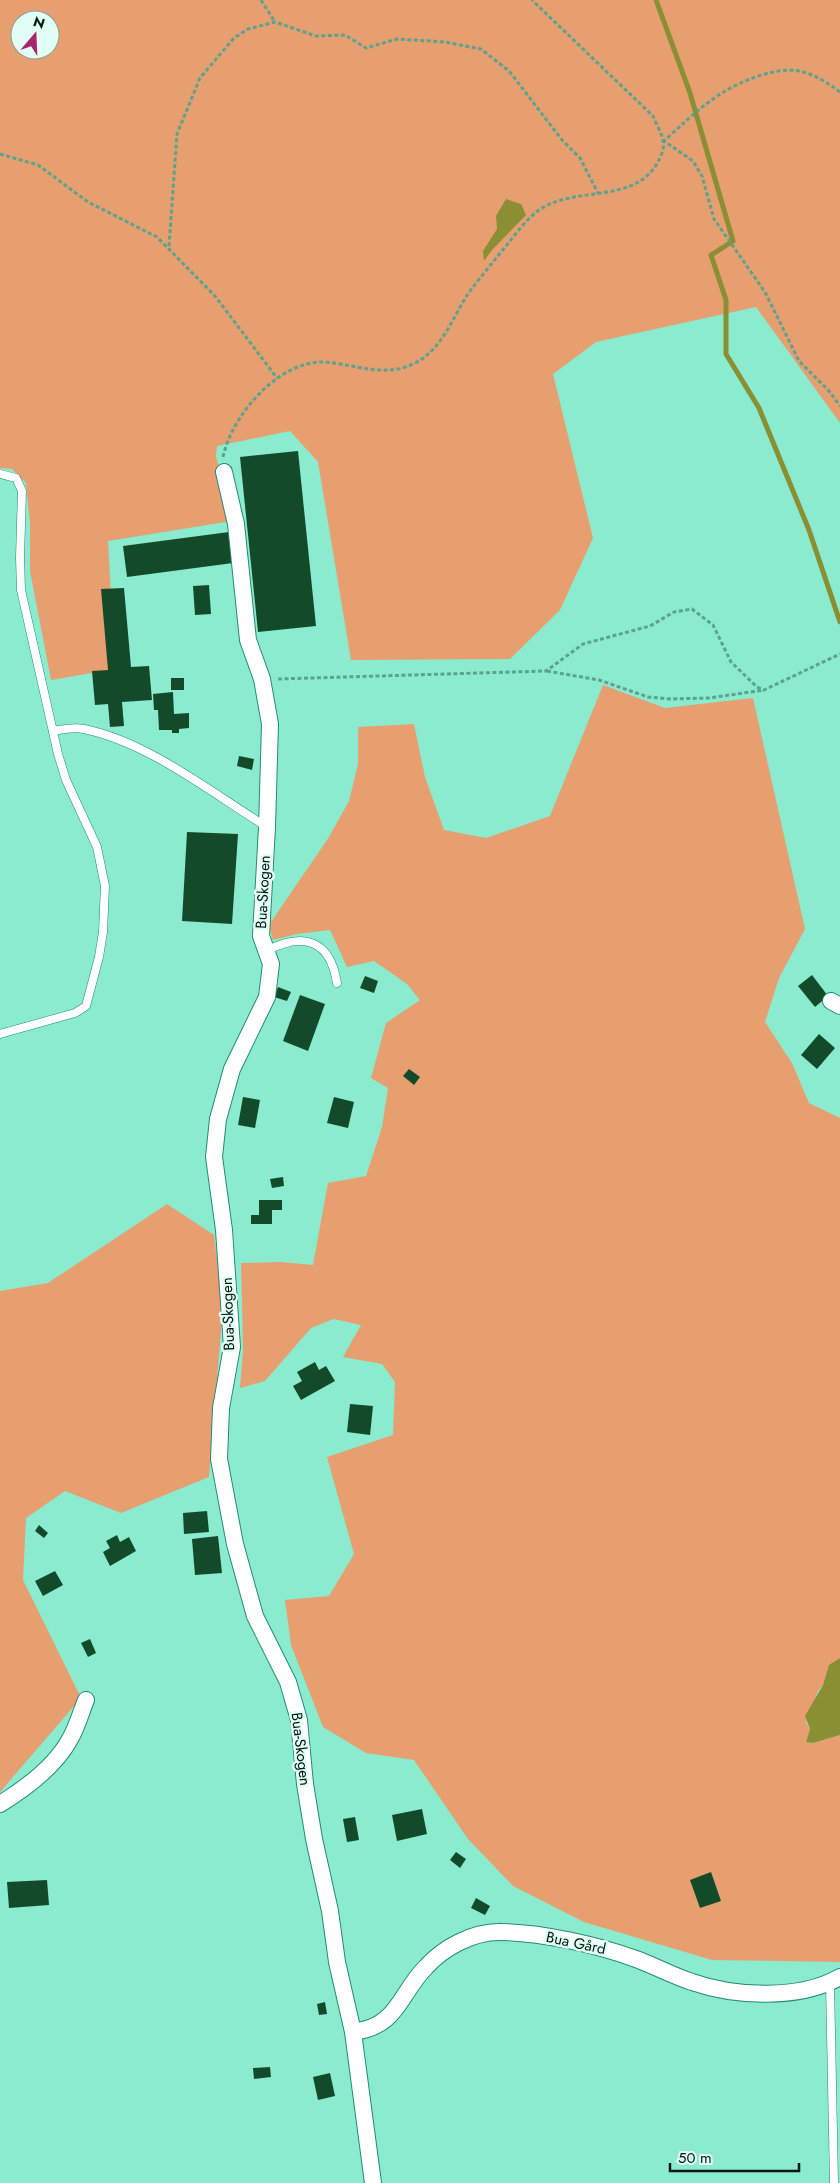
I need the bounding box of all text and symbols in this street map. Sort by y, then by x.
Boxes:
north arrow [10,10,60,60]
text: N [31,11,48,34]
street label: Bua-Skogen [250,855,276,929]
street label: Bua-Skogen [216,1277,240,1351]
street label: Bua-Skogen [286,1711,316,1787]
street label: Bua Gård [544,1926,608,1960]
scale bar [670,2140,799,2172]
text: 50 m [678,2147,712,2169]

